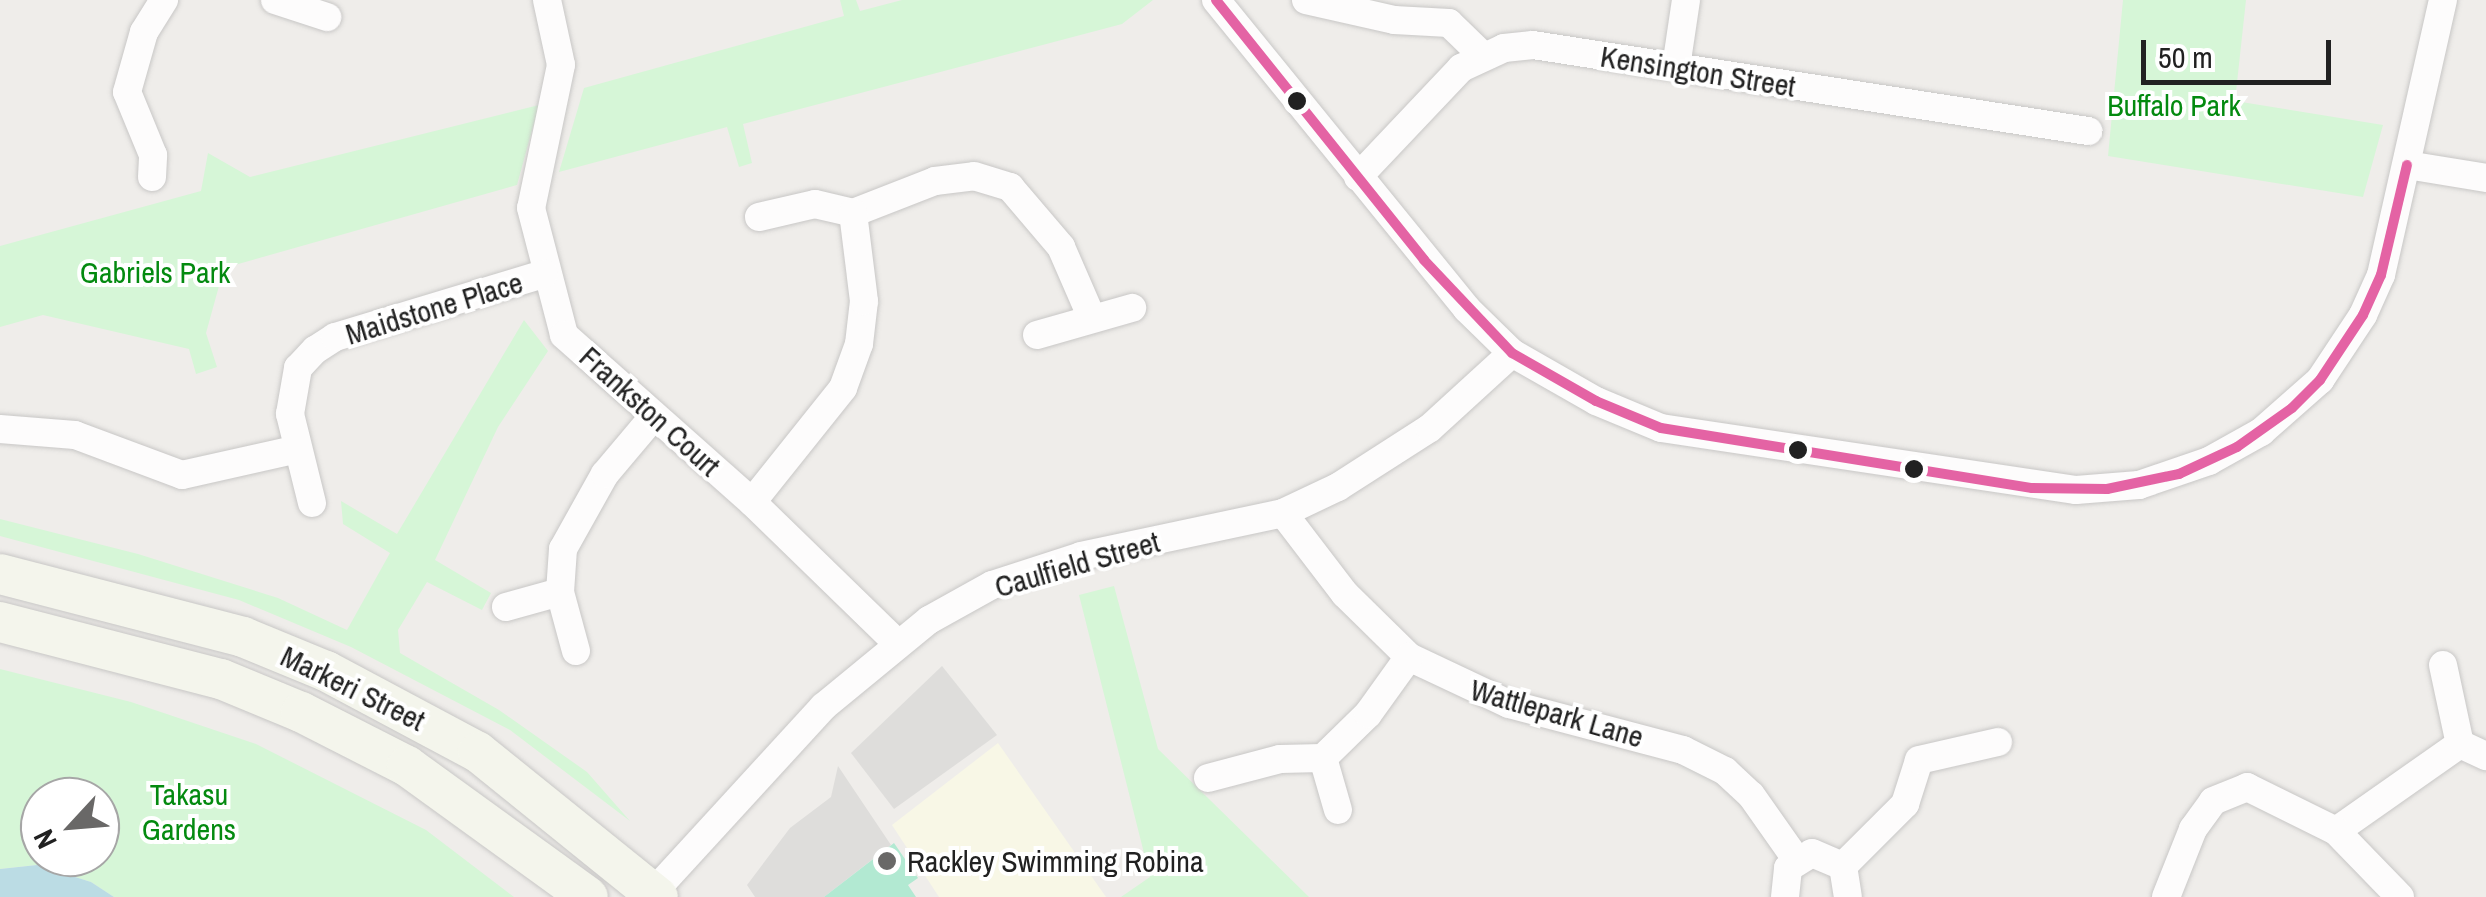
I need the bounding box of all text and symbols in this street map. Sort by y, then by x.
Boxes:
scale bar [2146,20,2336,82]
text: 50 m [2158,37,2213,77]
street label: Kensington Street [1598,38,1798,104]
park label: Buffalo Park [2107,87,2241,123]
unlabelled marker [1287,91,1307,111]
park label: Gabriels Park [80,254,230,290]
street label: Maidstone Place [341,264,527,352]
street label: Frankston Court [572,339,728,483]
unlabelled marker [1788,440,1808,460]
unlabelled marker [1904,459,1924,479]
street label: Caulfield Street [991,523,1163,605]
street label: Markeri Street [275,638,431,738]
street label: Wattlepark Lane [1466,671,1648,755]
park label: Takasu Gardens [142,776,236,846]
north arrow [20,777,120,877]
text: N [24,824,66,855]
place label: Rackley Swimming Robina [907,843,1204,879]
marker: Rackley Swimming Robina [876,850,898,872]

